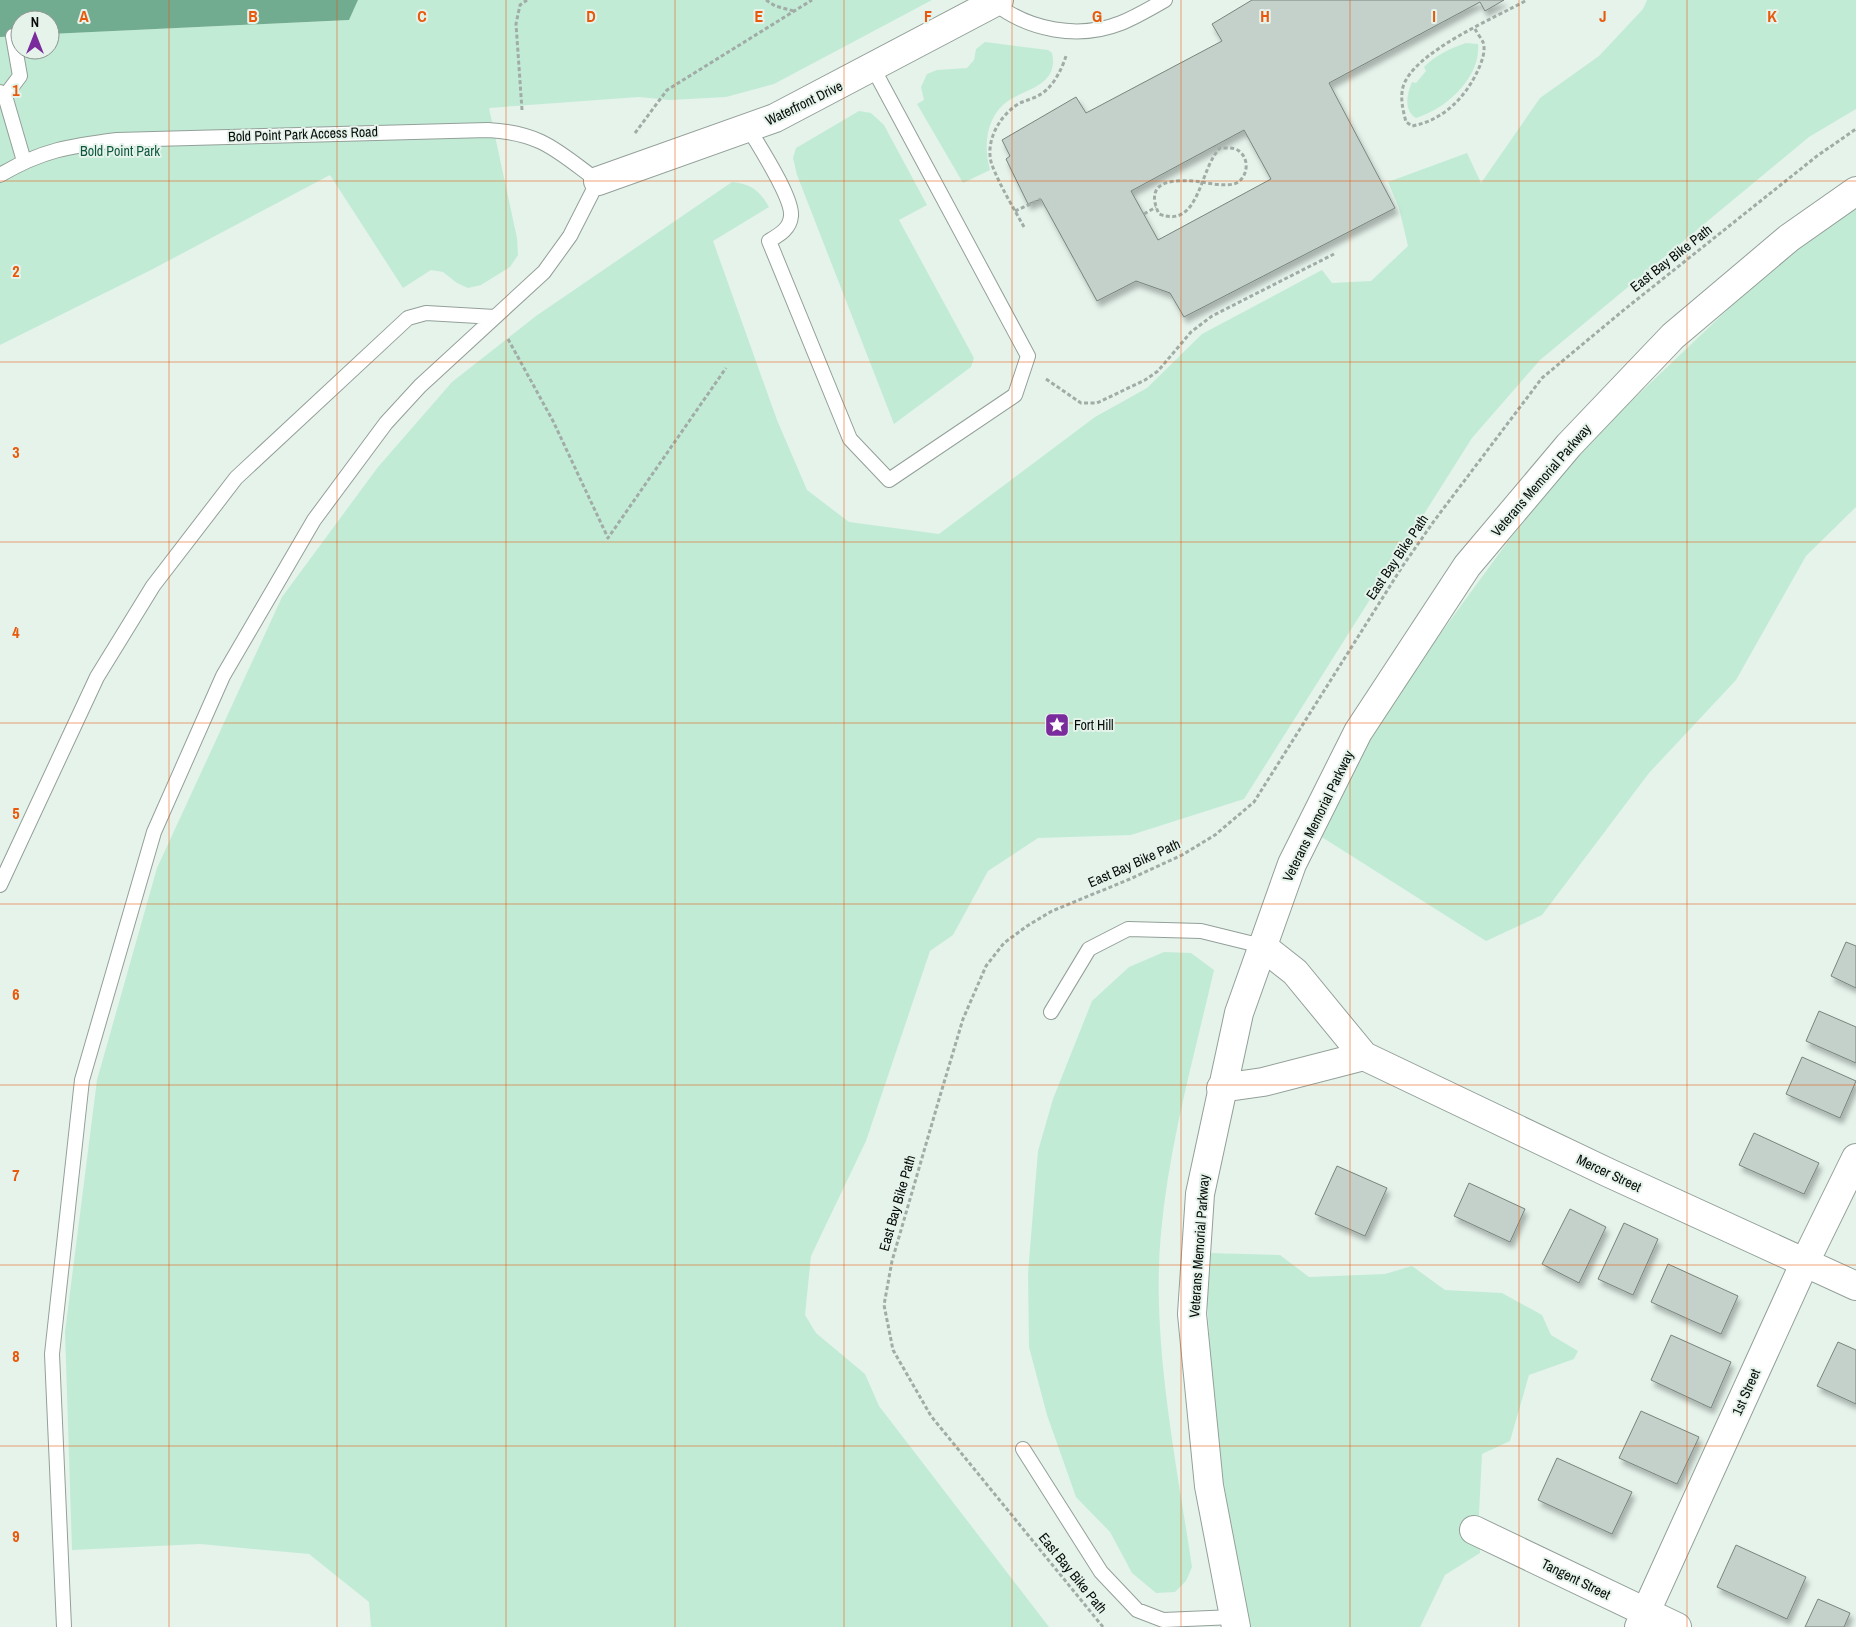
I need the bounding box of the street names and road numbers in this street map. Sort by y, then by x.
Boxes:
street label: Waterfront Drive [762,77,846,129]
street label: Bold Point Park Access Road [228,122,378,146]
street label: East Bay Bike Path [1626,220,1716,296]
street label: Veterans Memorial Parkway [1487,420,1595,540]
street label: East Bay Bike Path [1362,511,1432,603]
street label: Veterans Memorial Parkway [1278,747,1358,884]
street label: East Bay Bike Path [1085,835,1183,891]
street label: Mercer Street [1574,1150,1644,1196]
street label: East Bay Bike Path [875,1153,919,1253]
street label: Veterans Memorial Parkway [1185,1174,1213,1318]
street label: 1st Street [1728,1366,1764,1418]
street label: East Bay Bike Path [1035,1529,1111,1617]
street label: Tangent Street [1538,1554,1614,1604]

